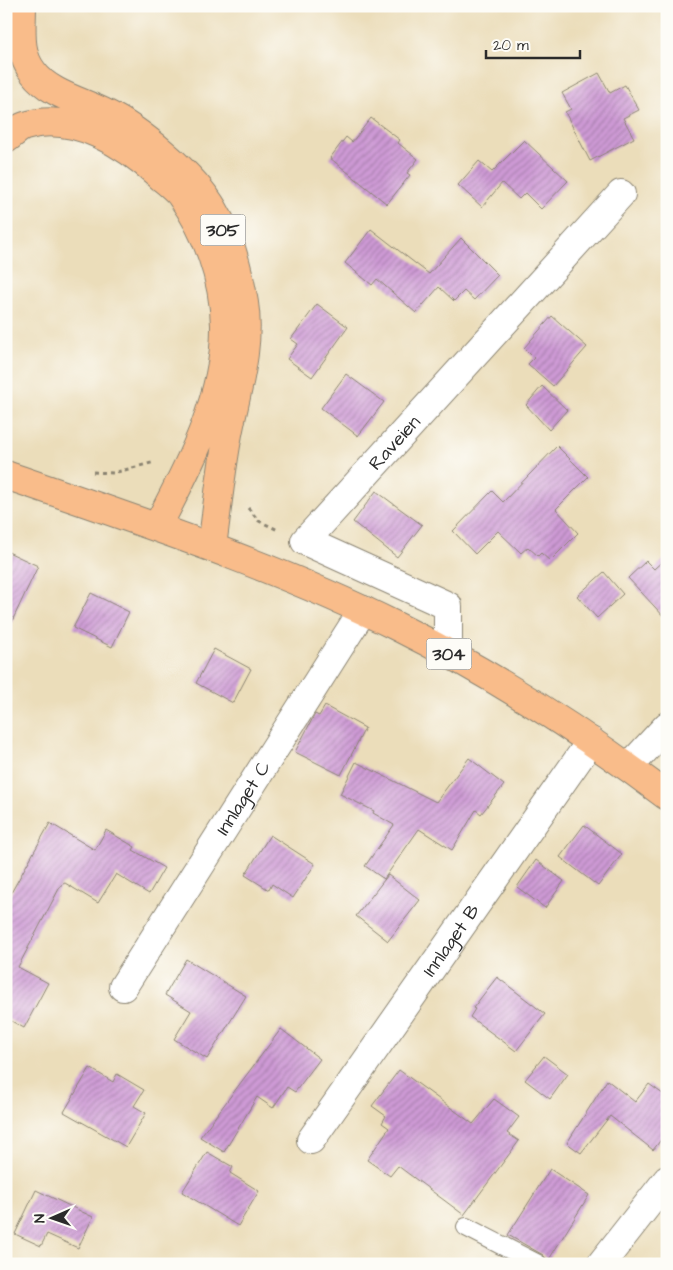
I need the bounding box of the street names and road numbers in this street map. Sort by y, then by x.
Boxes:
road number: 305 [200,214,246,246]
street label: Raveien [362,409,427,476]
road number: 304 [426,639,472,670]
street label: Innlaget C [210,755,277,840]
street label: Innlaget B [416,898,486,982]

